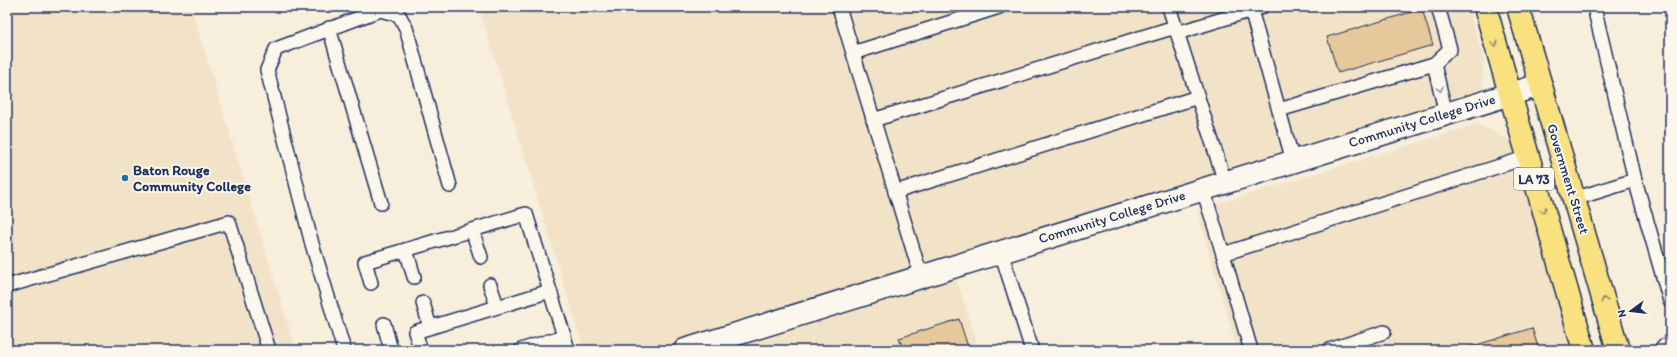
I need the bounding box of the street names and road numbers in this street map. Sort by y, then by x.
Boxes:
street label: Community College Drive [1347,90,1498,151]
street label: Government Street [1543,122,1593,236]
road number: LA 73 [1514,168,1554,190]
street label: Community College Drive [1037,186,1188,247]

